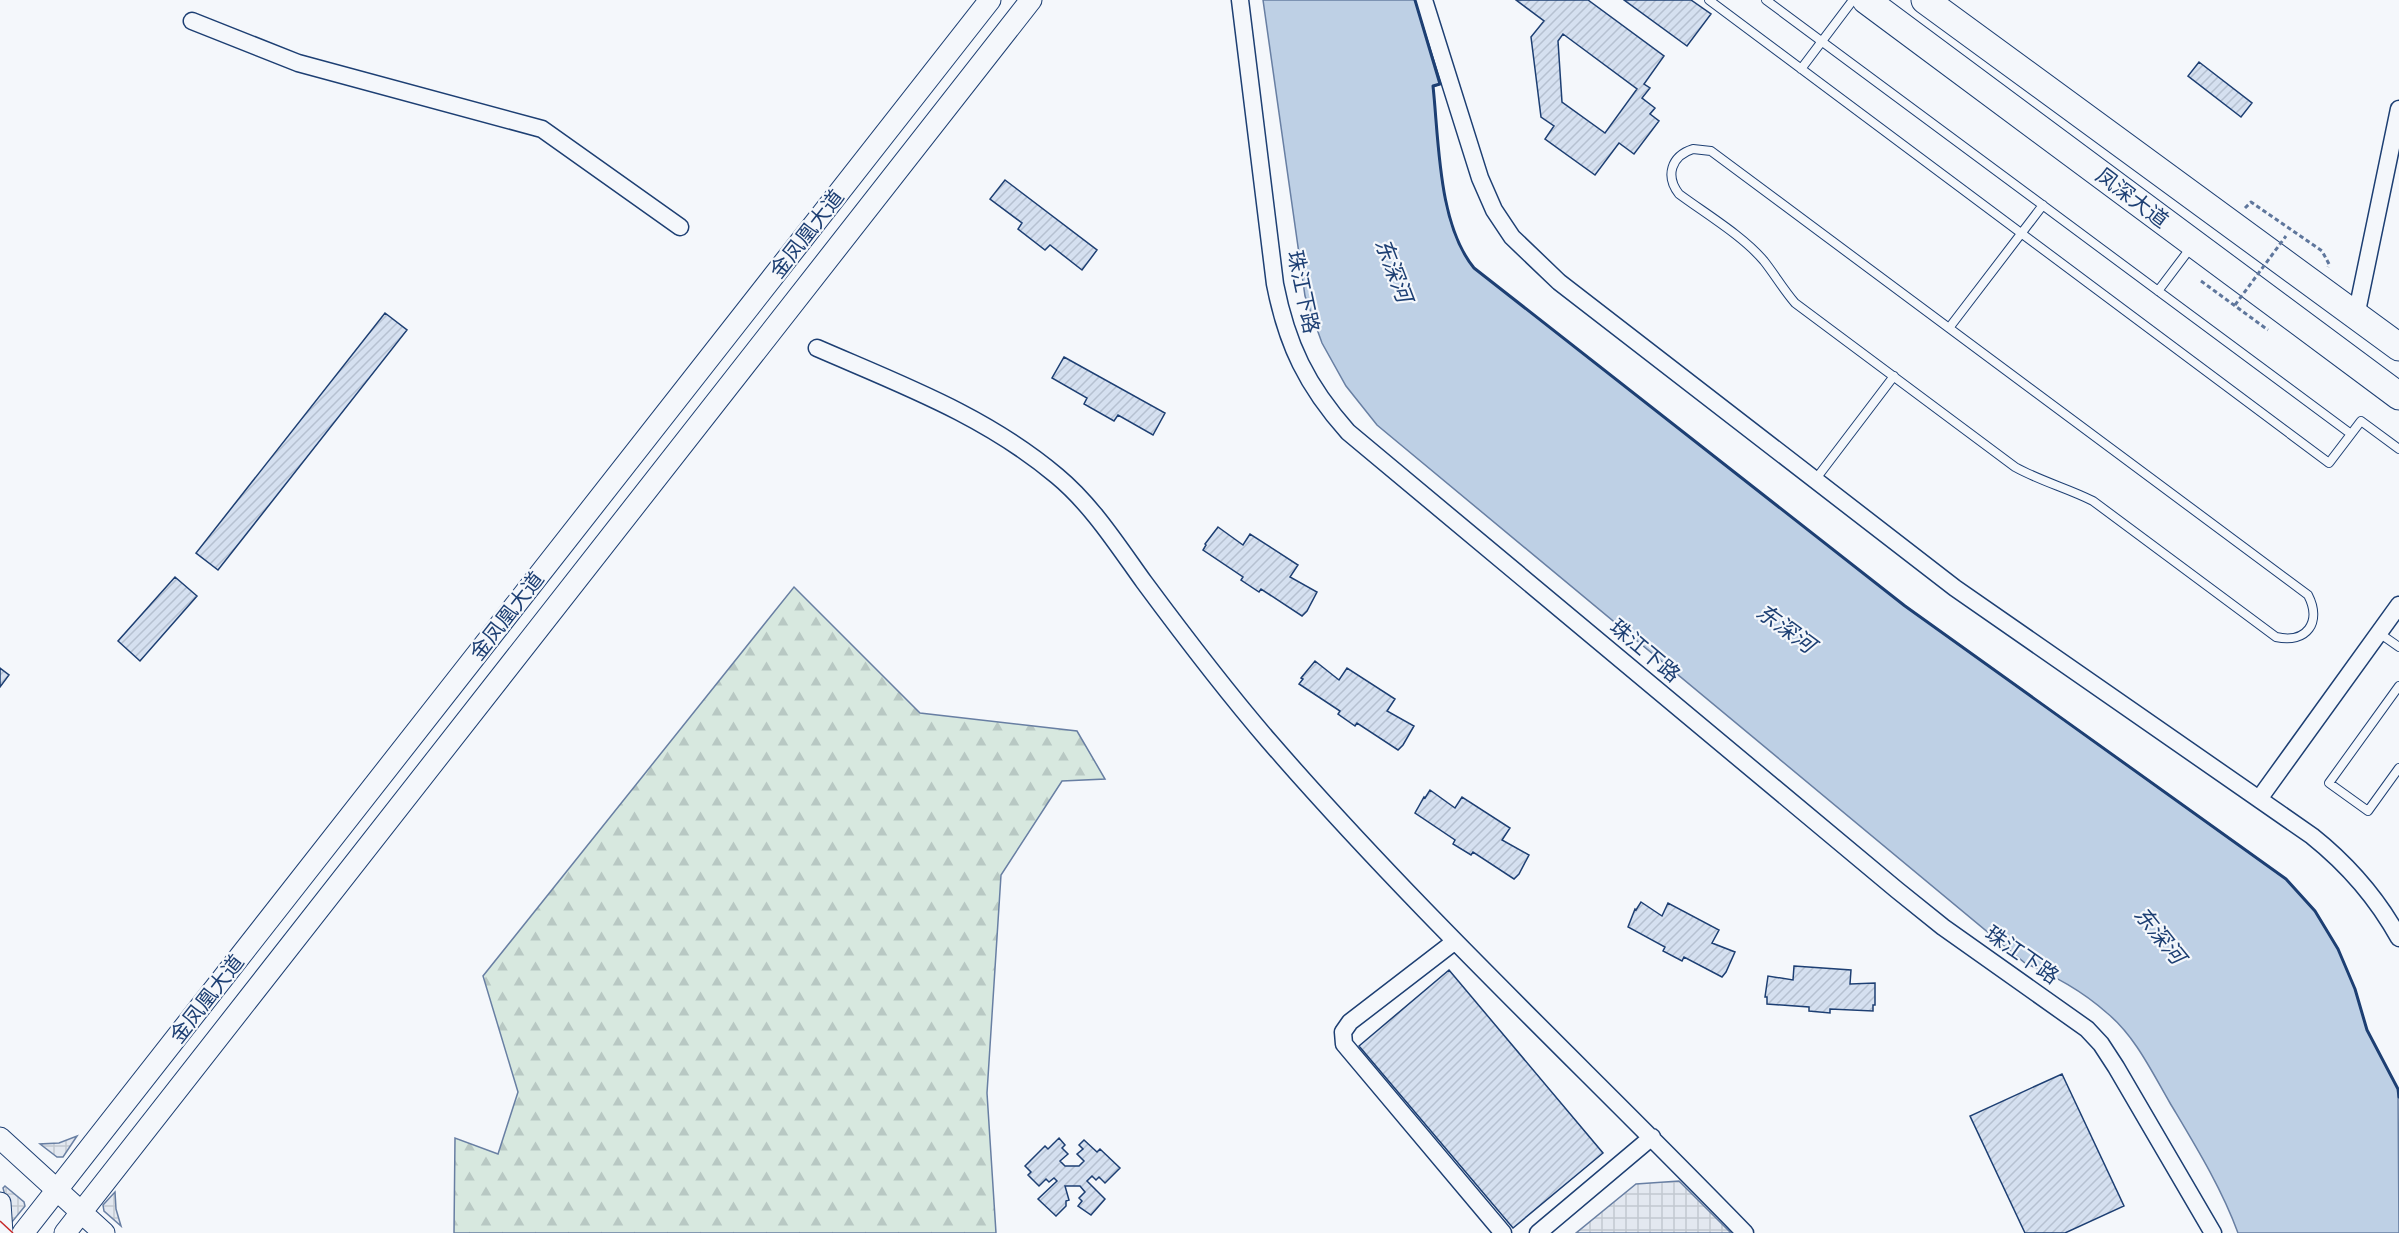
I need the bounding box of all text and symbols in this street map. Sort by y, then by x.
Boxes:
street label: 凤深大道 [2090,162,2174,234]
street label: 金凤凰大道 [764,184,850,284]
water label: 东深河 [1367,234,1420,310]
street label: 珠江下路 [1281,248,1325,336]
street label: 金凤凰大道 [464,566,550,666]
water label: 东深河 [1750,597,1824,663]
street label: 珠江下路 [1604,613,1686,689]
water label: 东深河 [2127,901,2194,974]
street label: 珠江下路 [1980,919,2064,991]
street label: 金凤凰大道 [164,949,250,1049]

